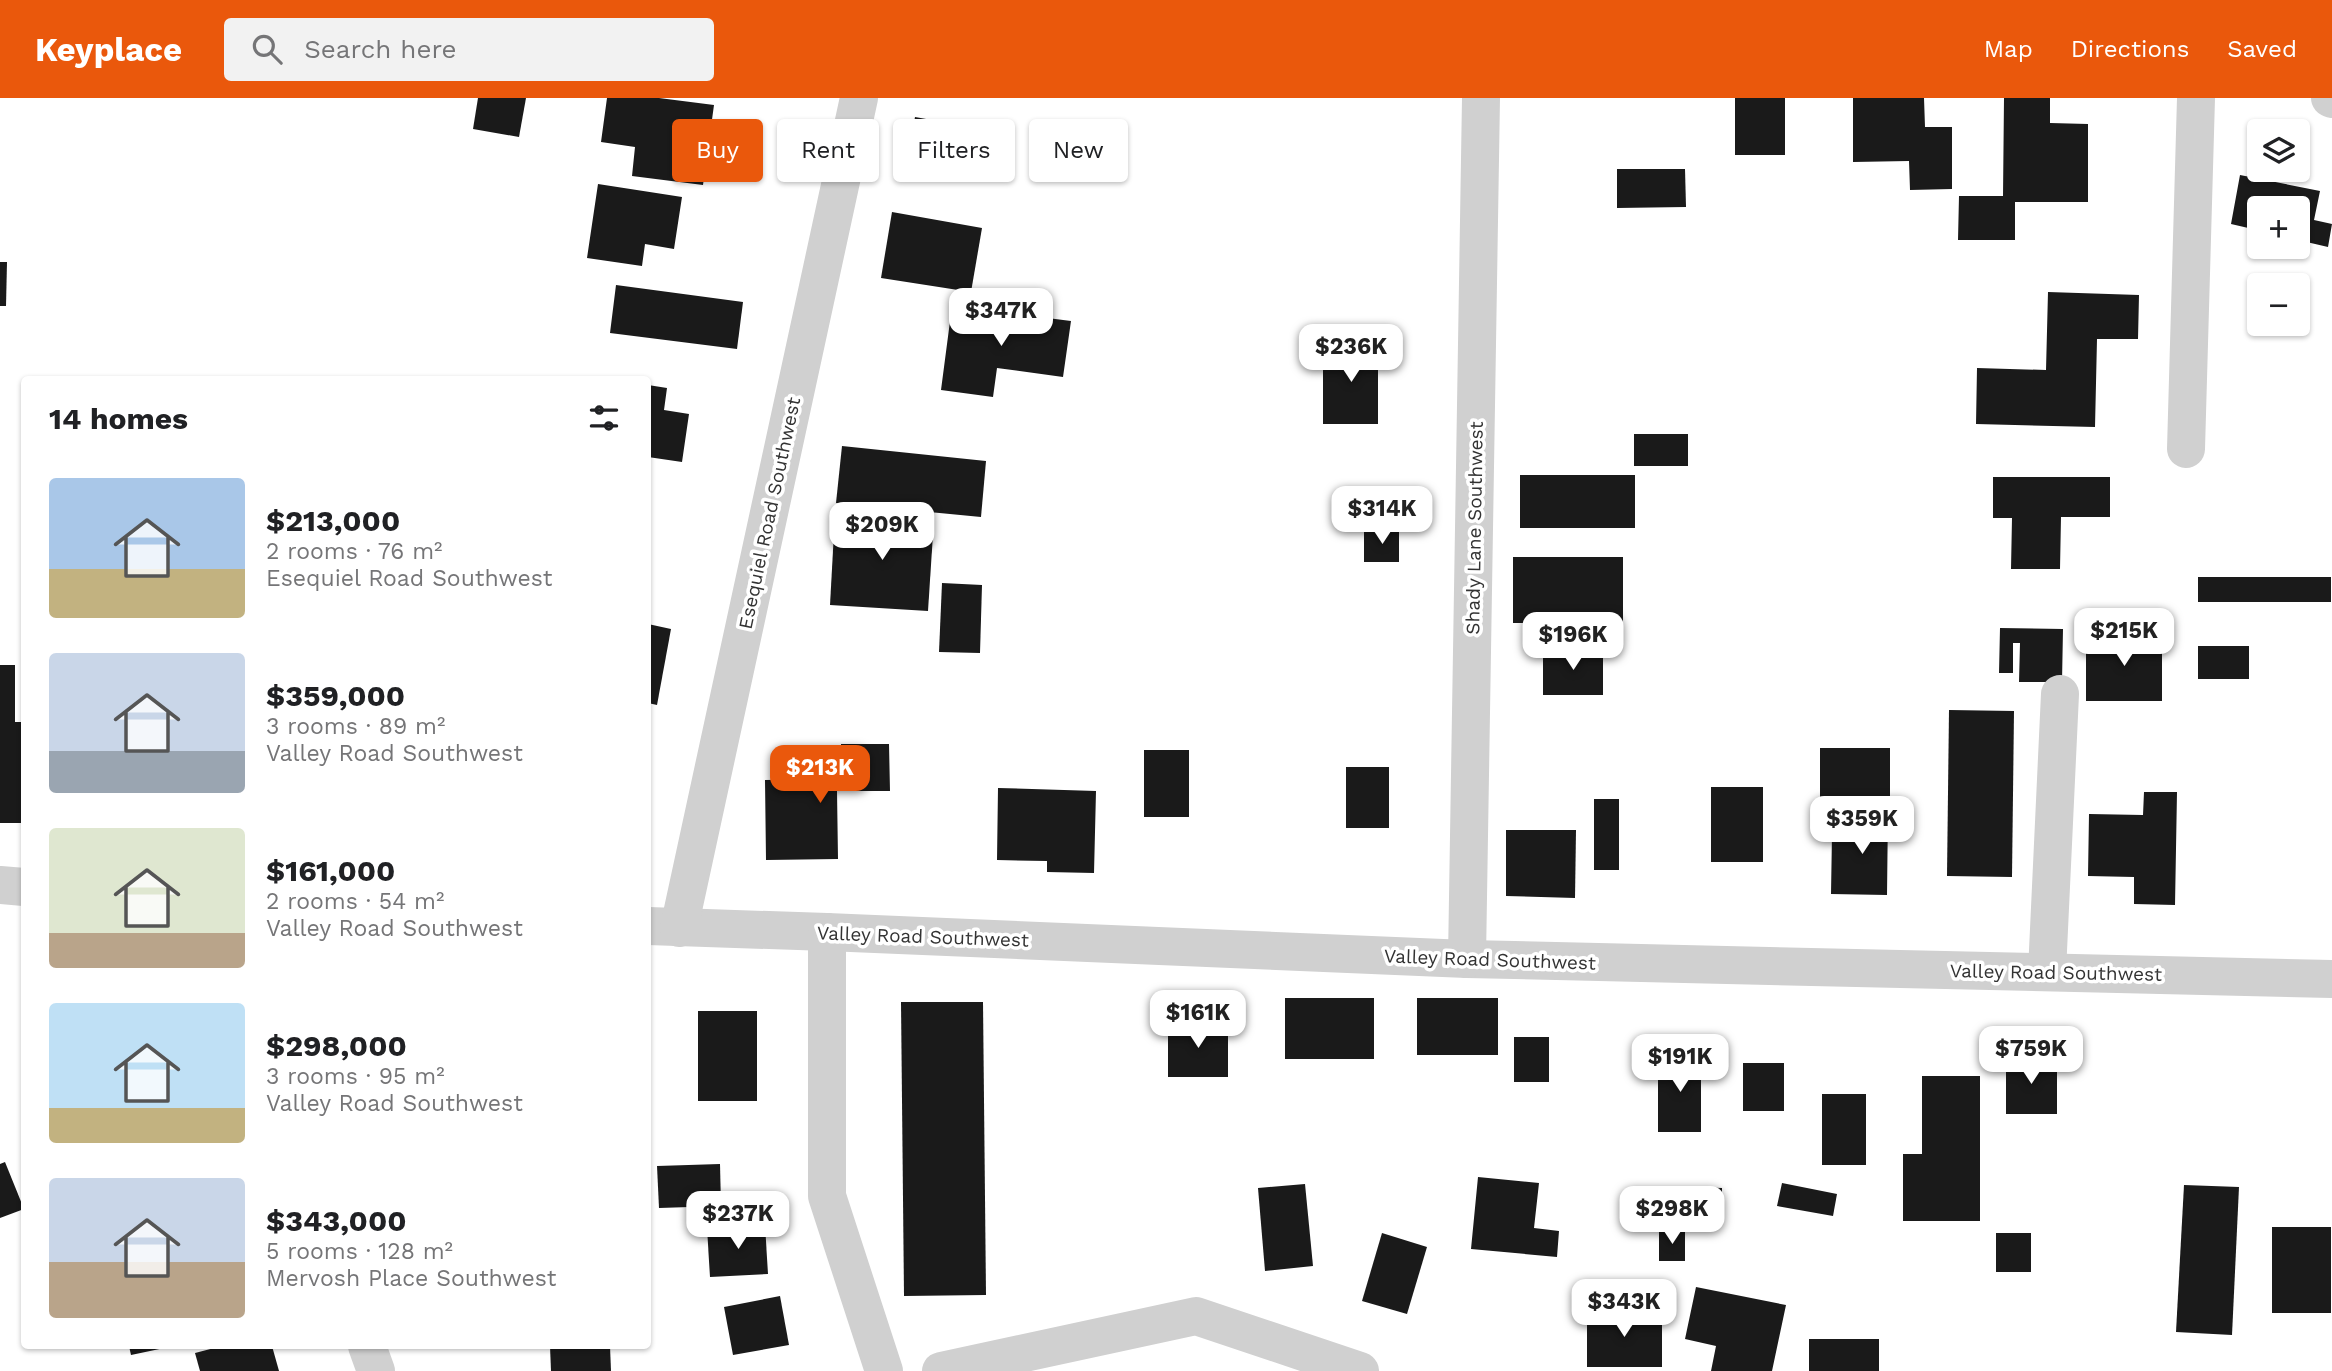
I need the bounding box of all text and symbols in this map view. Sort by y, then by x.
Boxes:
search box [224,18,714,81]
text: Keyplace [35,30,182,69]
icon: search [248,30,286,68]
text: Search here [304,34,457,64]
text: Map [1984,35,2033,63]
text: Directions [2071,35,2189,63]
text: Saved [2227,35,2297,63]
chip: Buy [672,119,763,182]
chip: Rent [777,119,879,182]
chip: Filters [893,119,1015,182]
chip: New [1029,119,1128,182]
map controls [2247,119,2310,336]
button: layers [2247,119,2310,182]
button: + [2247,196,2310,259]
button: − [2247,273,2310,336]
pin: $347K [952,288,1050,348]
text: $347K [965,297,1037,324]
pin: $236K [1302,324,1400,384]
text: $236K [1315,333,1387,360]
street label: Esequiel Road Southwest [734,395,805,631]
icon: filters [585,399,623,437]
text: 14 homes [49,401,188,436]
street label: Shady Lane Southwest [1461,421,1488,635]
pin: $314K [1333,486,1431,546]
text: $314K [1347,495,1417,522]
text: $213,000 [266,503,400,538]
pin: $209K [833,503,931,562]
icon: home [105,506,189,590]
text: $209K [845,511,919,538]
text: 2 rooms · 76 m² [266,538,442,565]
text: Esequiel Road Southwest [266,565,552,592]
pin: $215K [2075,608,2173,668]
pin: $196K [1524,612,1622,672]
text: $215K [2090,617,2158,644]
text: $196K [1539,621,1607,648]
text: $359,000 [266,678,405,713]
icon: home [105,681,189,765]
text: 3 rooms · 89 m² [266,713,445,740]
text: Valley Road Southwest [266,740,523,767]
pin: $213K [771,746,869,805]
text: $213K [786,754,854,781]
pin: $359K [1813,796,1911,856]
text: $359K [1826,805,1898,832]
text: $161,000 [266,853,395,888]
icon: home [105,856,189,940]
text: 2 rooms · 54 m² [266,888,444,915]
text: Valley Road Southwest [266,915,523,942]
street label: Valley Road Southwest [817,921,1029,952]
street label: Valley Road Southwest [1384,944,1596,975]
street label: Valley Road Southwest [1950,959,2162,986]
pin: $161K [1149,990,1247,1050]
text: $161K [1166,999,1230,1026]
pin: $759K [1982,1026,2080,1086]
text: $298,000 [266,1028,407,1063]
icon: home [105,1031,189,1115]
pin: $191K [1631,1034,1729,1094]
text: $759K [1995,1035,2067,1062]
text: $191K [1648,1043,1712,1070]
text: 3 rooms · 95 m² [266,1063,445,1090]
text: Valley Road Southwest [266,1090,523,1117]
pin: $298K [1623,1186,1721,1246]
pin: $237K [689,1192,787,1251]
text: $298K [1636,1195,1708,1222]
text: $237K [702,1200,774,1227]
text: $343,000 [266,1203,407,1238]
icon: home [105,1206,189,1290]
text: 5 rooms · 128 m² [266,1238,453,1265]
text: Mervosh Place Southwest [266,1265,556,1292]
pin: $343K [1575,1280,1673,1339]
text: $343K [1588,1288,1660,1315]

